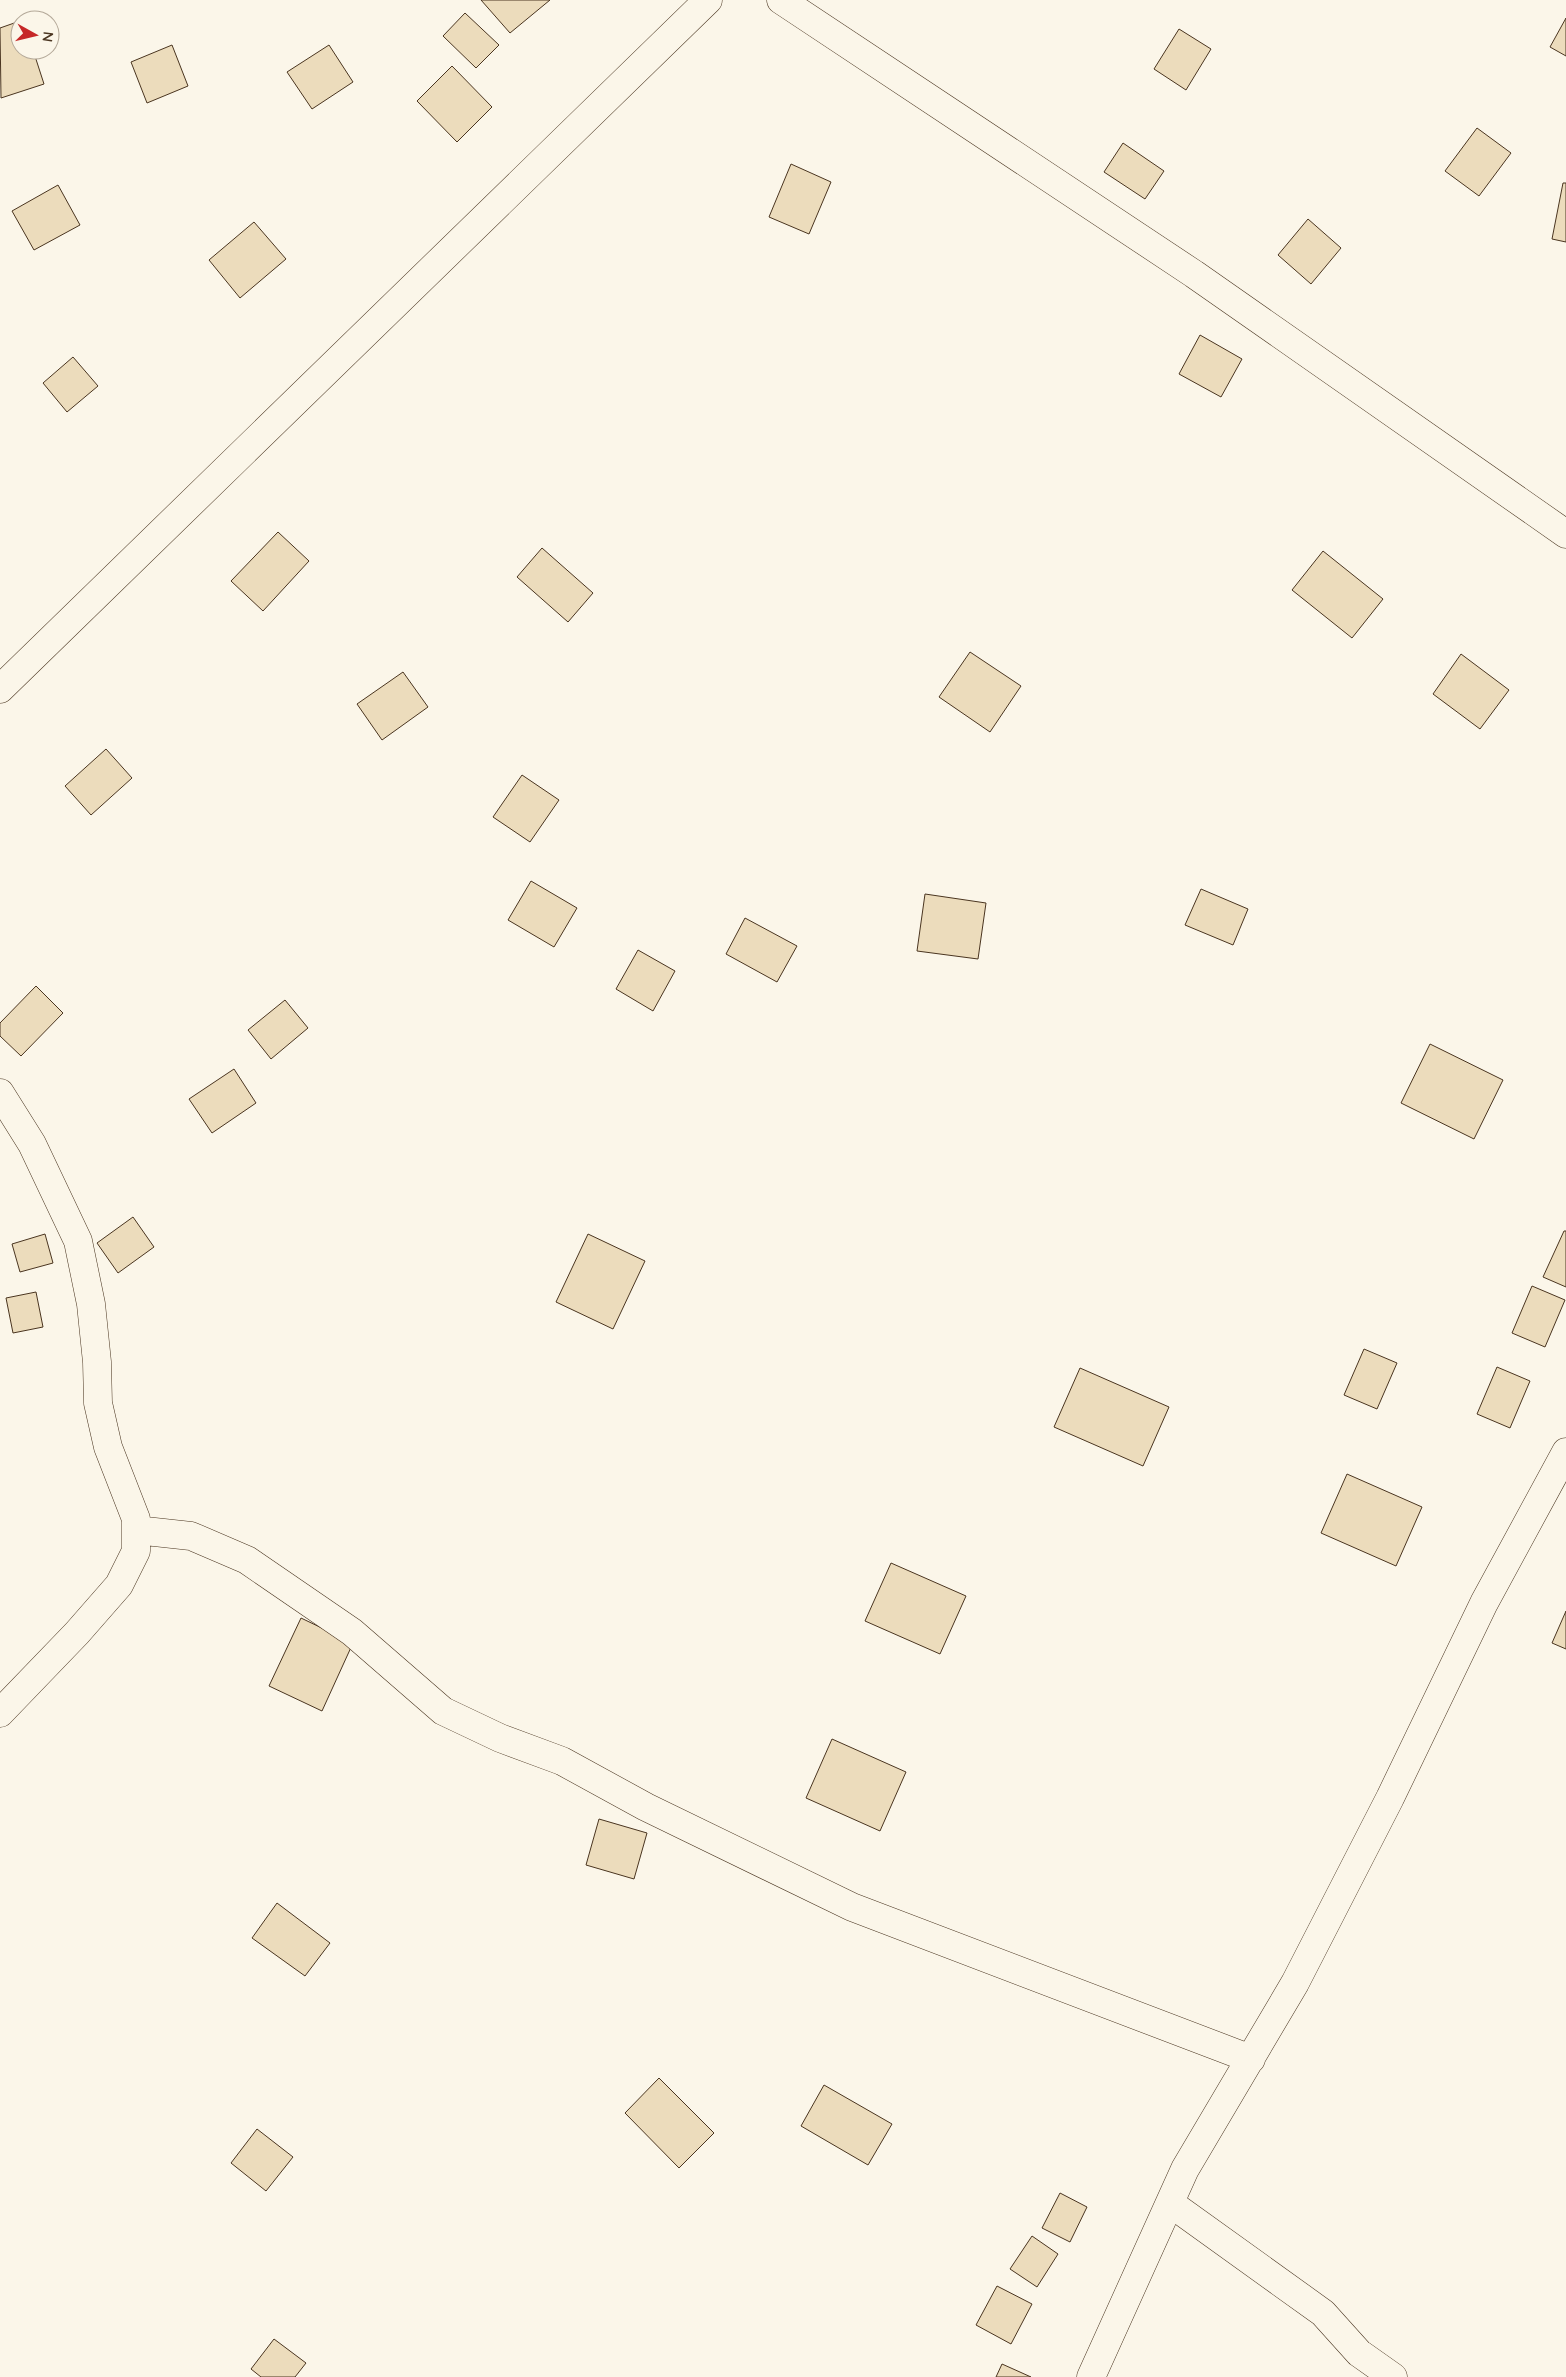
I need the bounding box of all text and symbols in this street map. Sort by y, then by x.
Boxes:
north arrow [10,10,60,60]
text: N [38,30,58,43]

